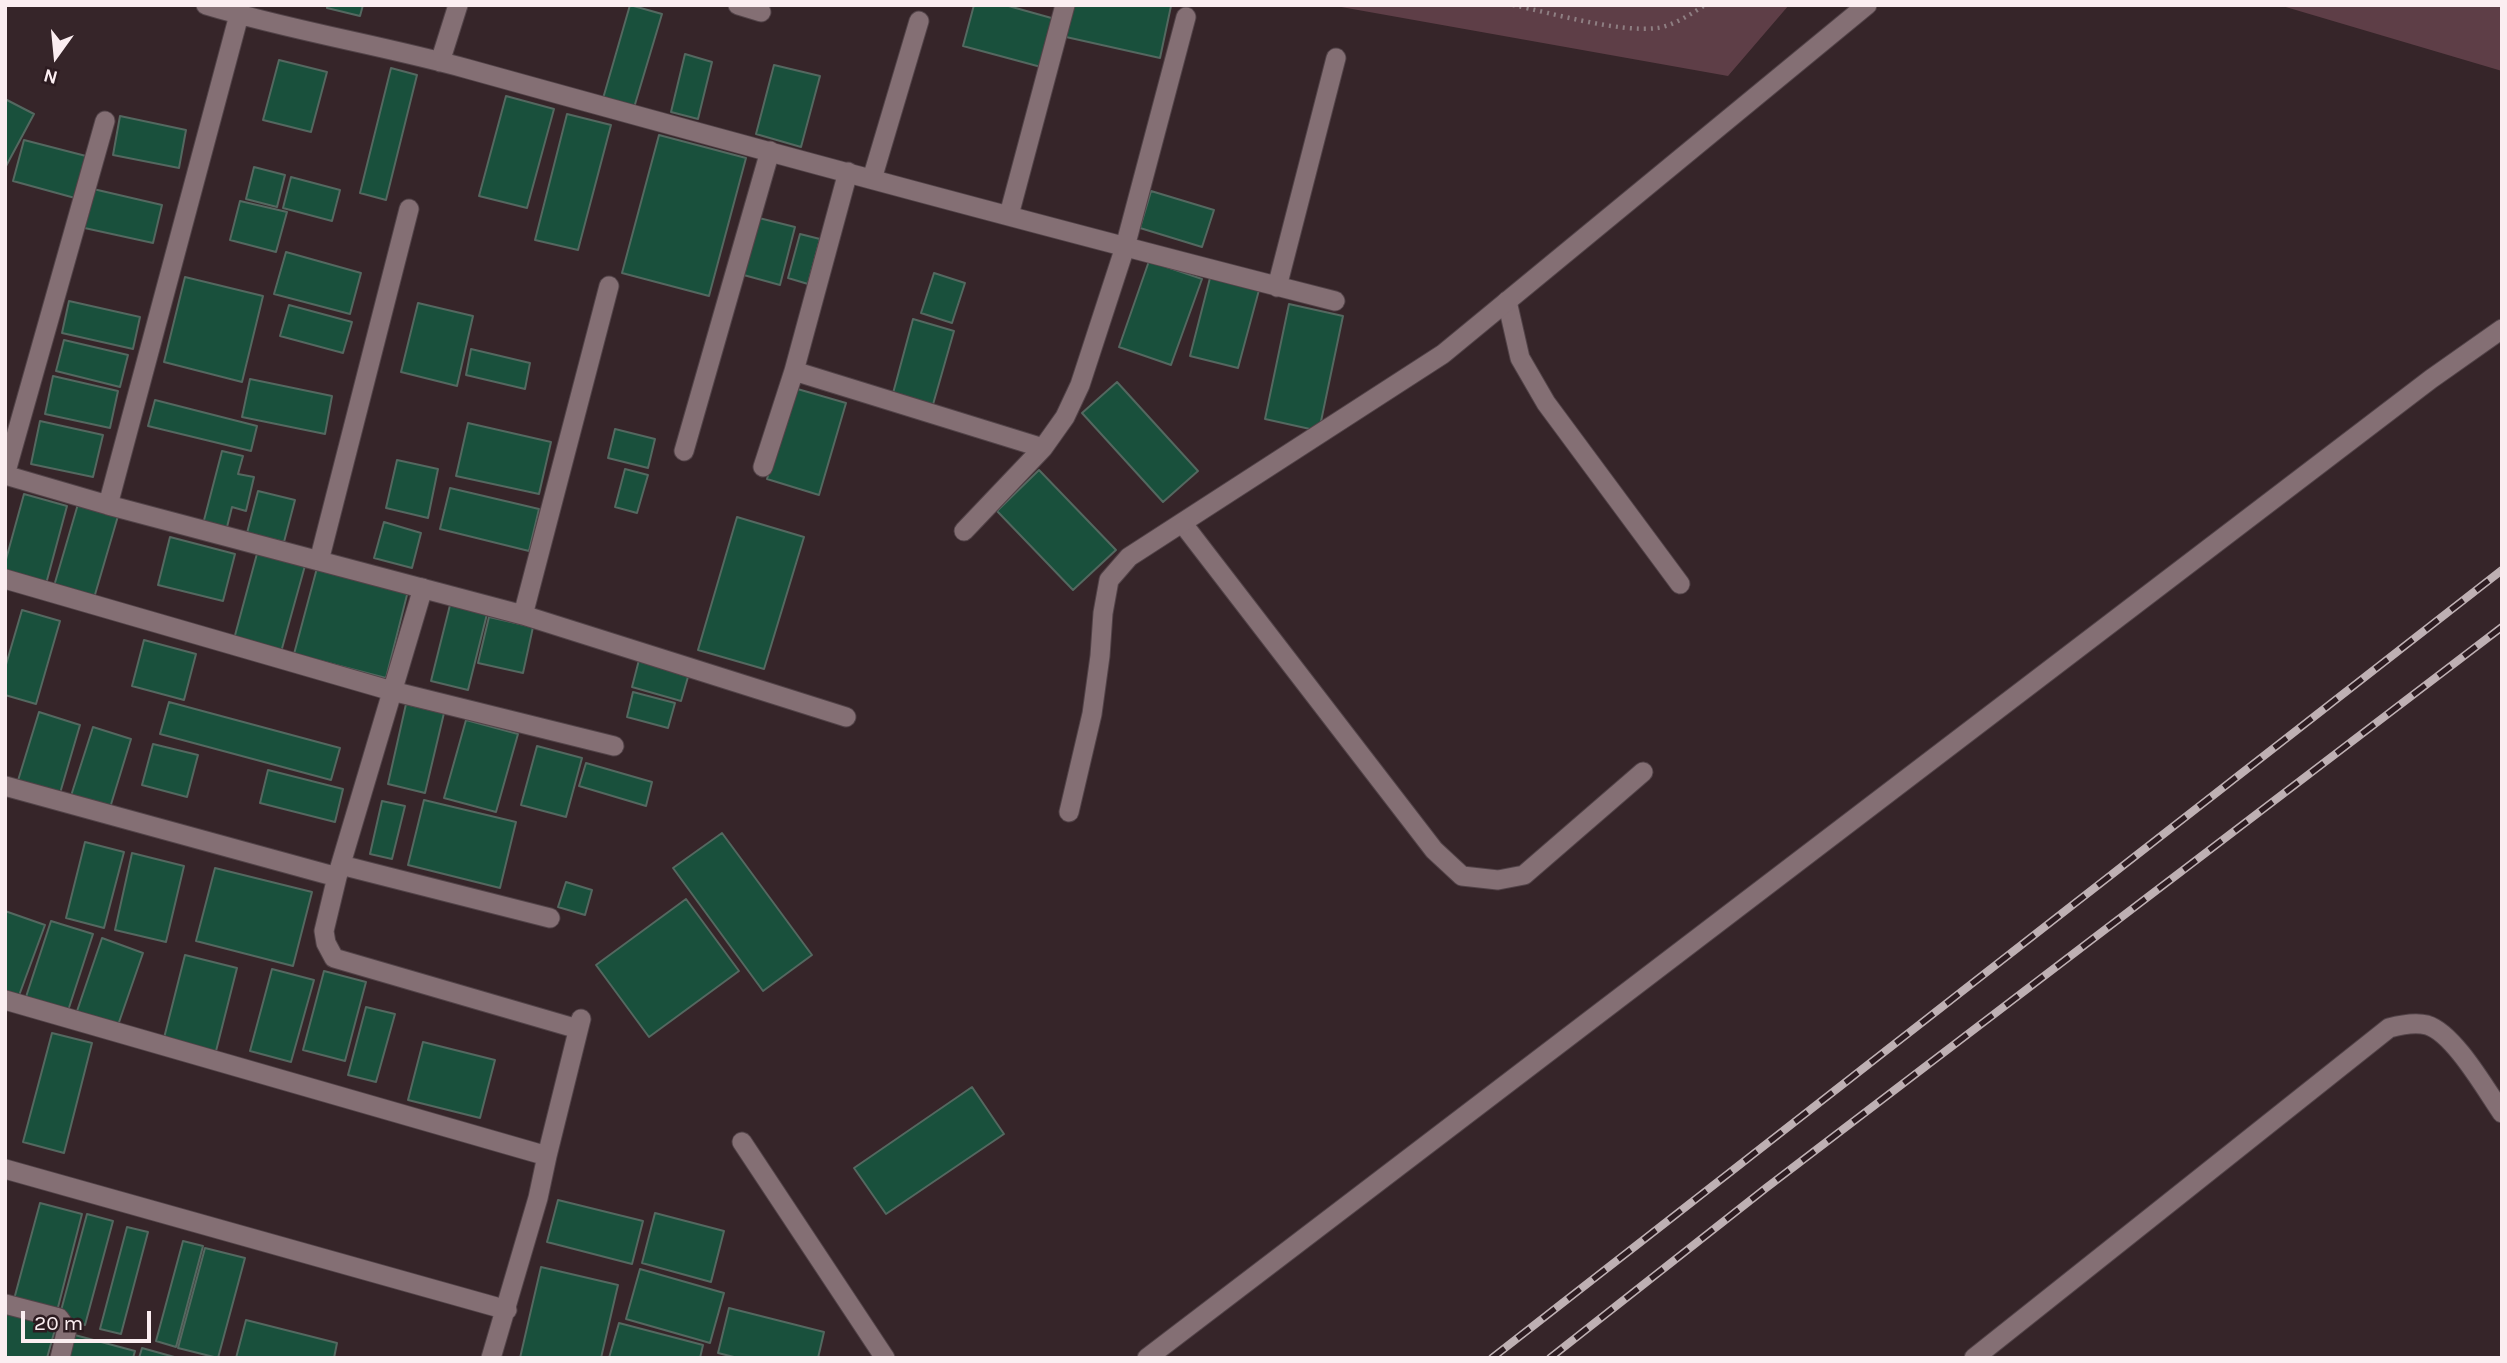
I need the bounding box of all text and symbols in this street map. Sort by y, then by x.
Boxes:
north arrow [21,21,91,91]
text: N [41,64,60,89]
scale bar [24,1296,154,1340]
text: 20 m [34,1311,83,1335]

